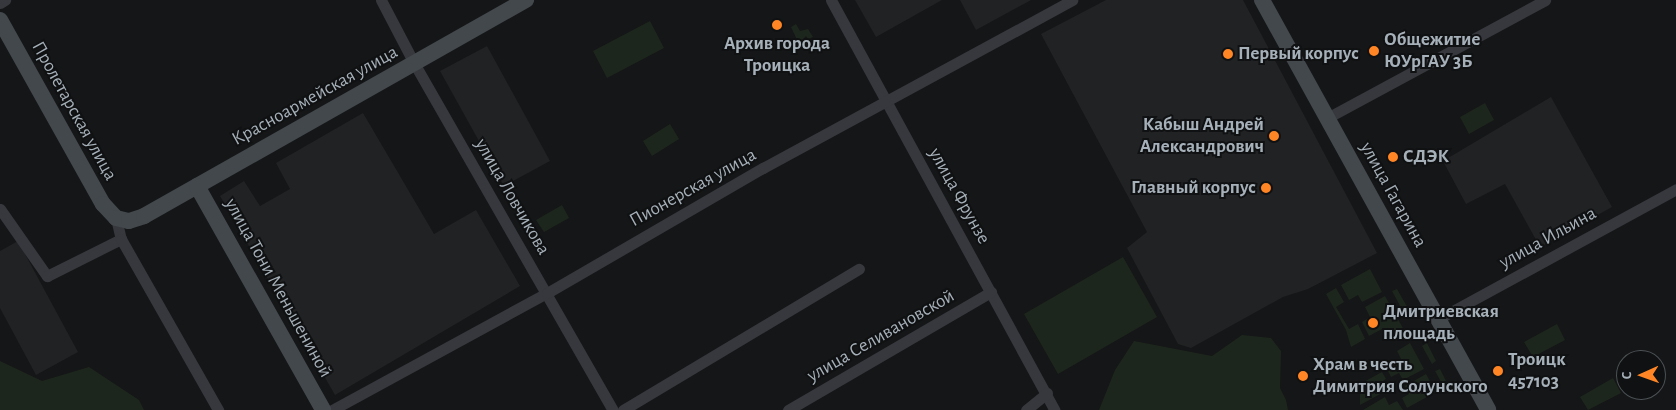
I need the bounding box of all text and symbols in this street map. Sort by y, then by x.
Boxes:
marker: Архив города Троицка [771,19,783,31]
place label: Общежитие ЮУрГАУ 3Б [1384,29,1480,73]
place label: Архив города Троицка [724,33,830,77]
street label: Пролетарская улица [26,37,122,185]
street label: Красноармейская улица [228,41,402,151]
place label: Первый корпус [1238,43,1359,65]
marker: Общежитие ЮУрГАУ 3Б [1368,45,1380,57]
marker: Первый корпус [1222,48,1234,60]
place label: Кабыш Андрей Александрович [1140,114,1264,158]
marker: Кабыш Андрей Александрович [1268,130,1280,142]
street label: улица Ловчикова [469,135,555,259]
street label: улица Гагарина [1355,138,1431,252]
street label: Пионерская улица [626,144,760,232]
street label: улица Фрунзе [923,144,995,248]
place label: СДЭК [1403,146,1449,168]
marker: СДЭК [1387,151,1399,163]
place label: Главный корпус [1131,177,1256,199]
marker: Главный корпус [1260,182,1272,194]
street label: улица Тони Меньшениной [219,194,337,382]
street label: улица Ильина [1496,202,1600,274]
street label: улица Селивановской [803,285,959,387]
place label: Дмитриевская площадь [1383,301,1499,345]
marker: Дмитриевская площадь [1367,317,1379,329]
place label: Троицк 457103 [1508,349,1566,393]
north arrow [1616,350,1666,400]
place label: Храм в честь Димитрия Солунского [1313,354,1488,398]
marker: Троицк 457103 [1492,365,1504,377]
marker: Храм в честь Димитрия Солунского [1297,370,1309,382]
text: С [1620,371,1634,380]

